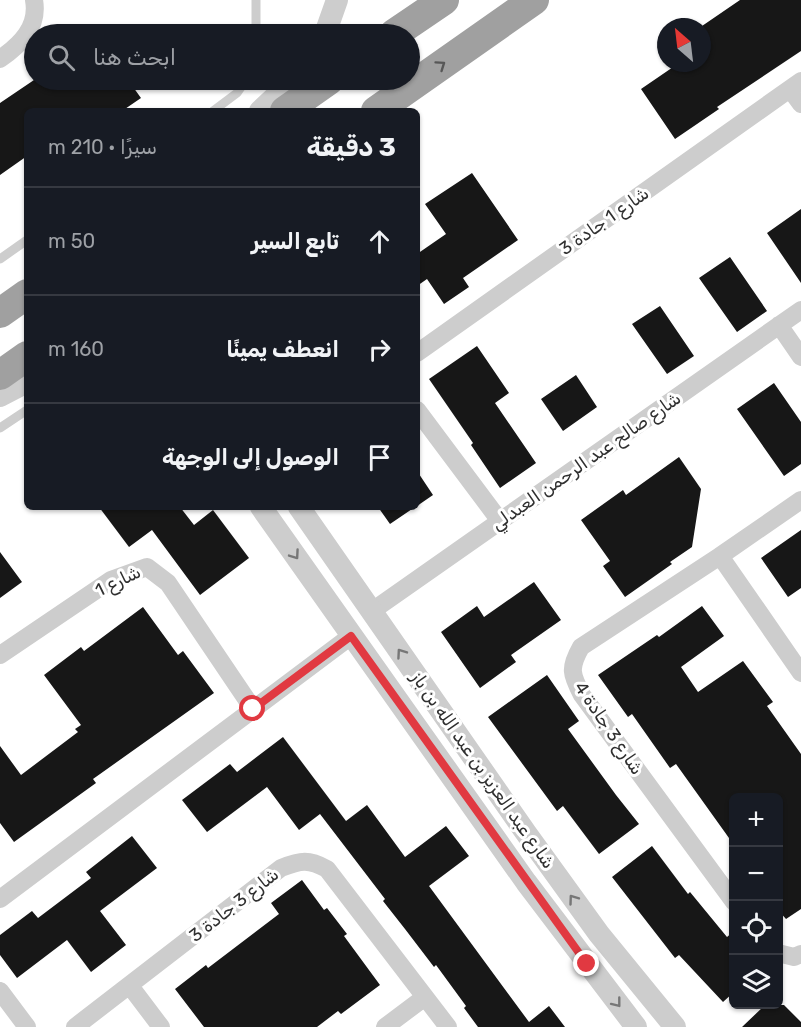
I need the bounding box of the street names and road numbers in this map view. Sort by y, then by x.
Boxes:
street label: شارع 1 جادة 3 [555,182,654,261]
street label: شارع صالح عبد الرحمن العبدلي [487,387,686,537]
street label: شارع 1 [92,561,145,602]
street label: شارع عبد العزيز بن عبد الله بن باز [405,666,560,874]
street label: شارع 3 جادة 4 [569,677,648,779]
street label: شارع 3 جادة 3 [185,863,284,948]

